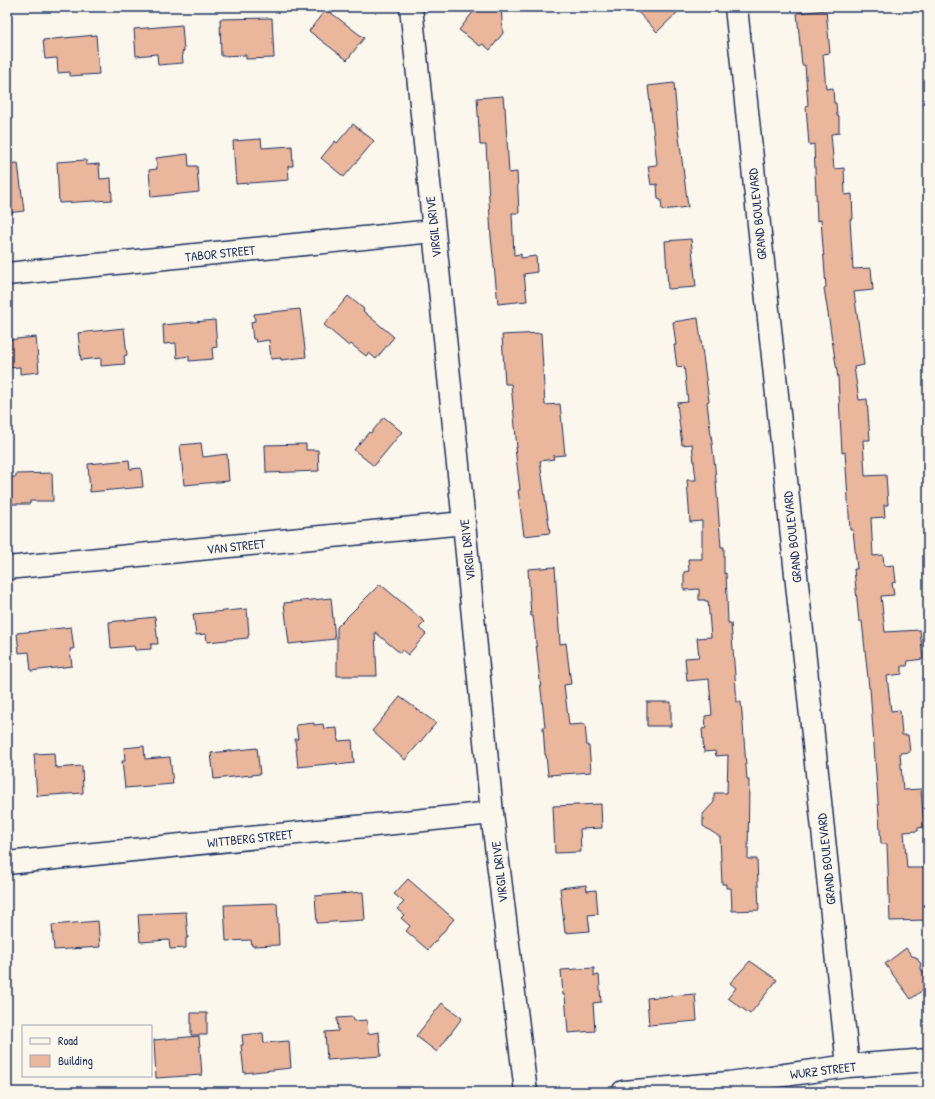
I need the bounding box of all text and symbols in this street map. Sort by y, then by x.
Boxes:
street label: GRAND BOULEVARD [743,167,771,261]
street label: VIRGIL DRIVE [421,195,445,259]
street label: TABOR STREET [184,240,257,266]
street label: GRAND BOULEVARD [778,490,806,584]
street label: VIRGIL DRIVE [455,518,479,582]
street label: VAN STREET [206,534,267,558]
street label: GRAND BOULEVARD [812,812,840,906]
street label: WITTBERG STREET [206,824,295,851]
street label: VIRGIL DRIVE [486,840,512,904]
legend [22,1025,152,1077]
text: Road [58,1032,78,1049]
text: Building [58,1052,93,1069]
street label: WURZ STREET [789,1057,858,1083]

